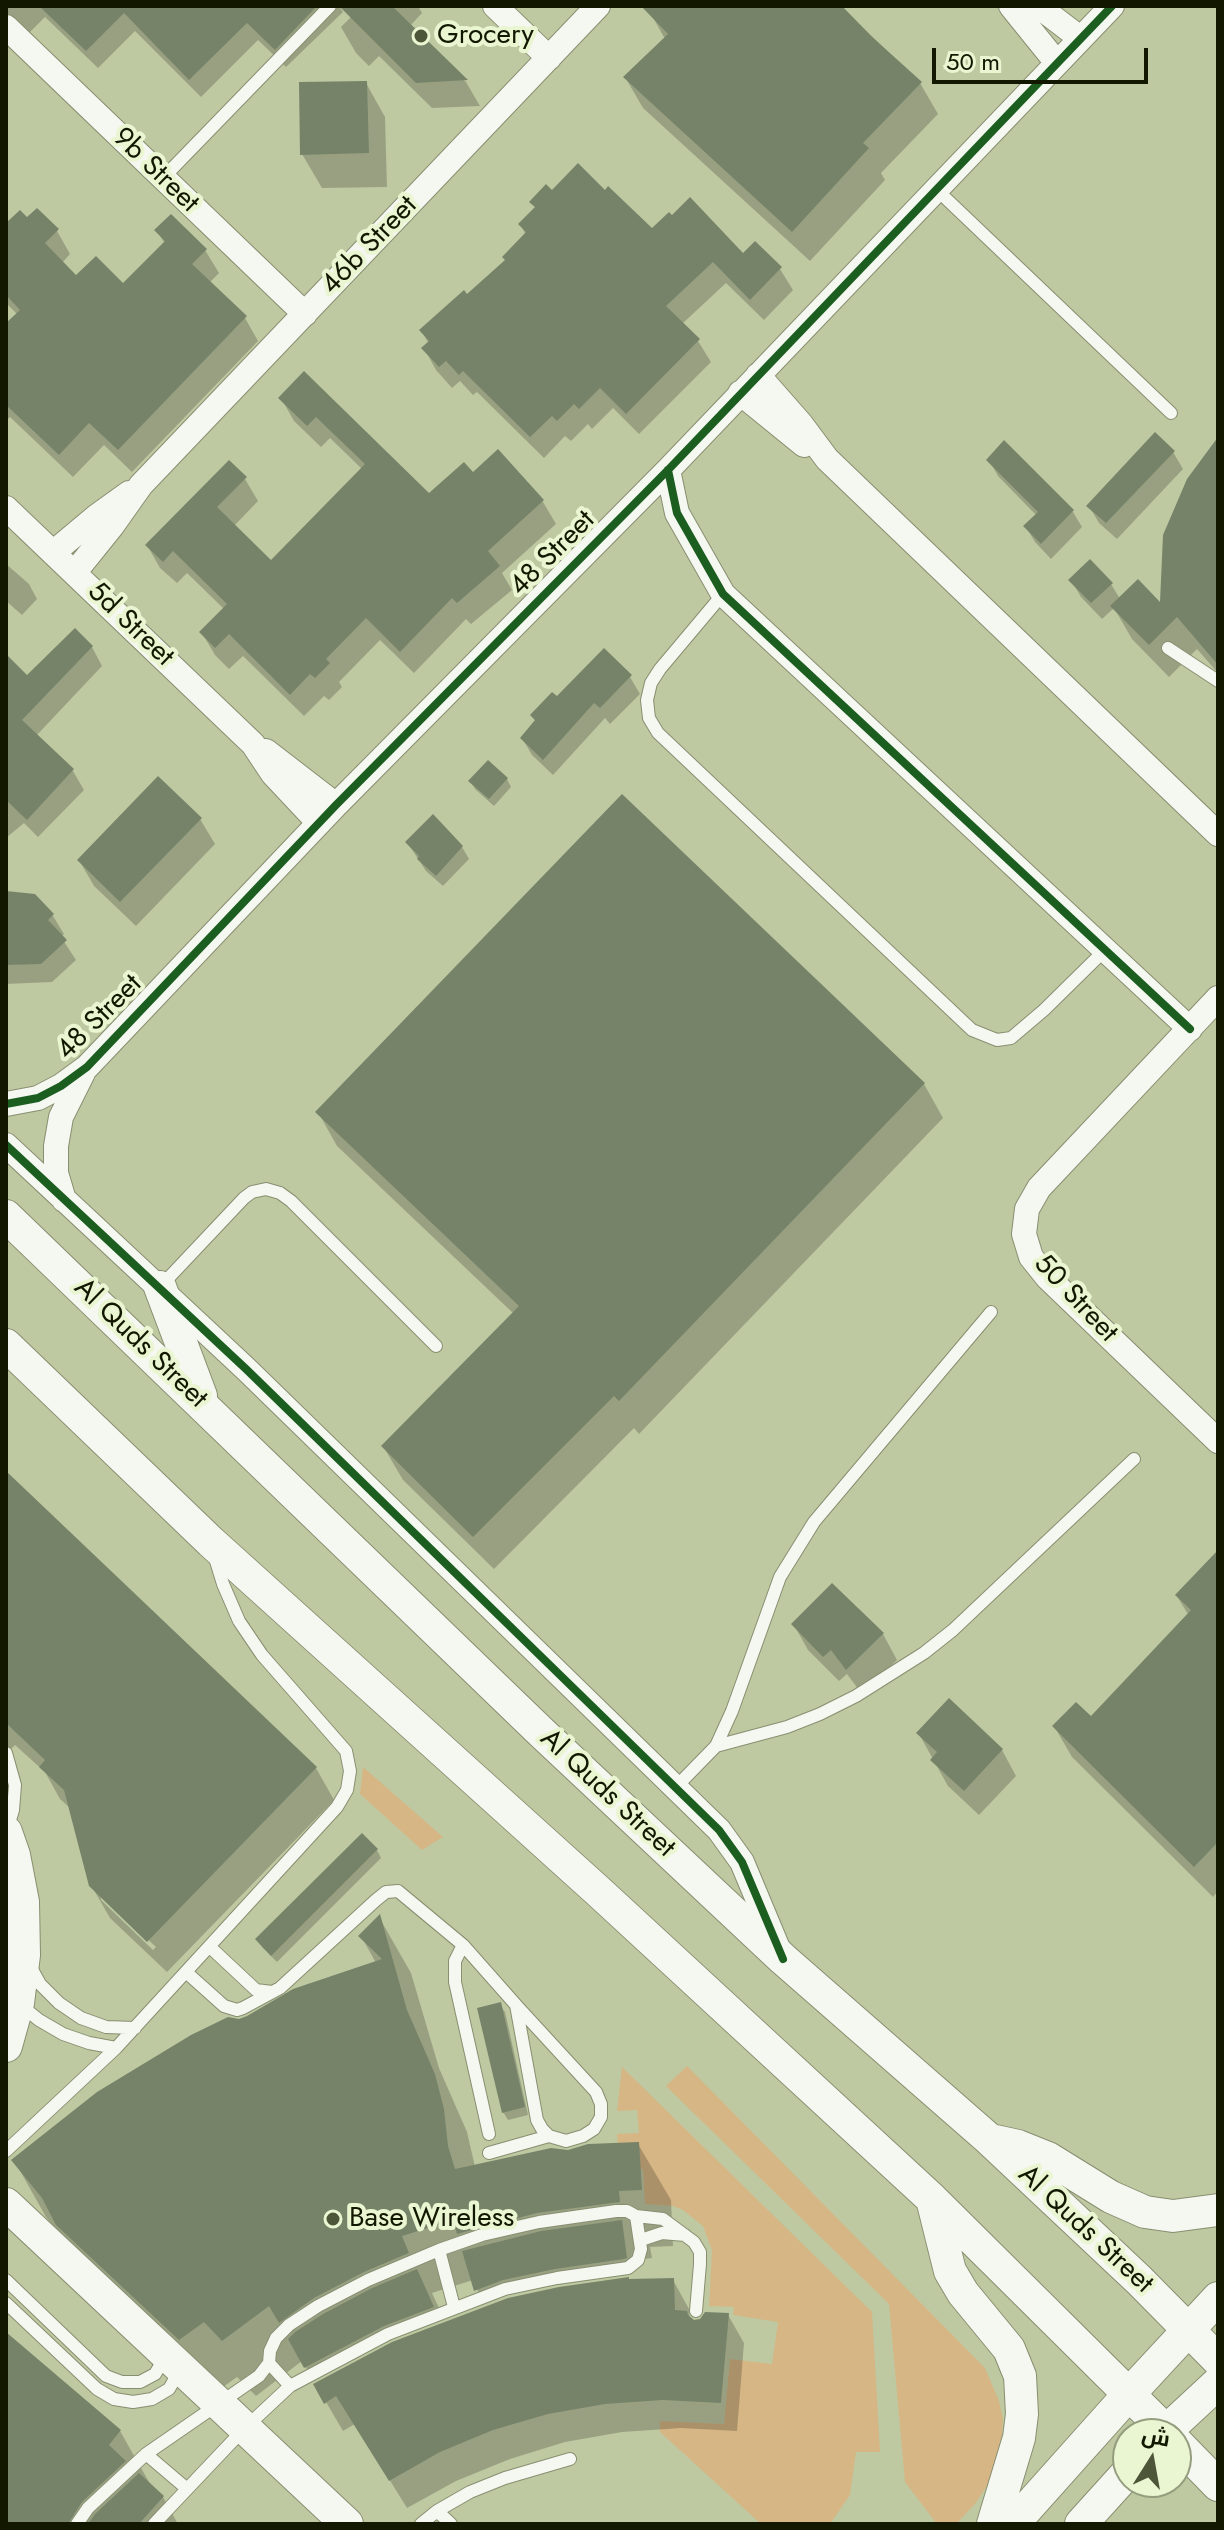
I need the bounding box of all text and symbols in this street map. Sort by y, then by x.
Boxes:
place label: Grocery [437,19,534,53]
marker: Grocery [412,27,430,45]
scale bar [936,32,1152,82]
text: 50 m [946,44,1000,79]
street label: 9b Street [105,122,205,220]
street label: 46b Street [315,190,425,302]
street label: 48 Street [503,504,603,604]
street label: 5d Street [80,576,180,674]
street label: 48 Street [50,968,150,1068]
street label: 50 Street [1026,1248,1124,1350]
street label: Al Quds Street [66,1272,214,1416]
street label: Al Quds Street [532,1723,682,1865]
street label: Al Quds Street [1010,2159,1160,2301]
place label: Base Wireless [349,2202,514,2236]
marker: Base Wireless [324,2210,342,2228]
north arrow [1112,2418,1192,2498]
text: ش [1139,2418,1173,2455]

